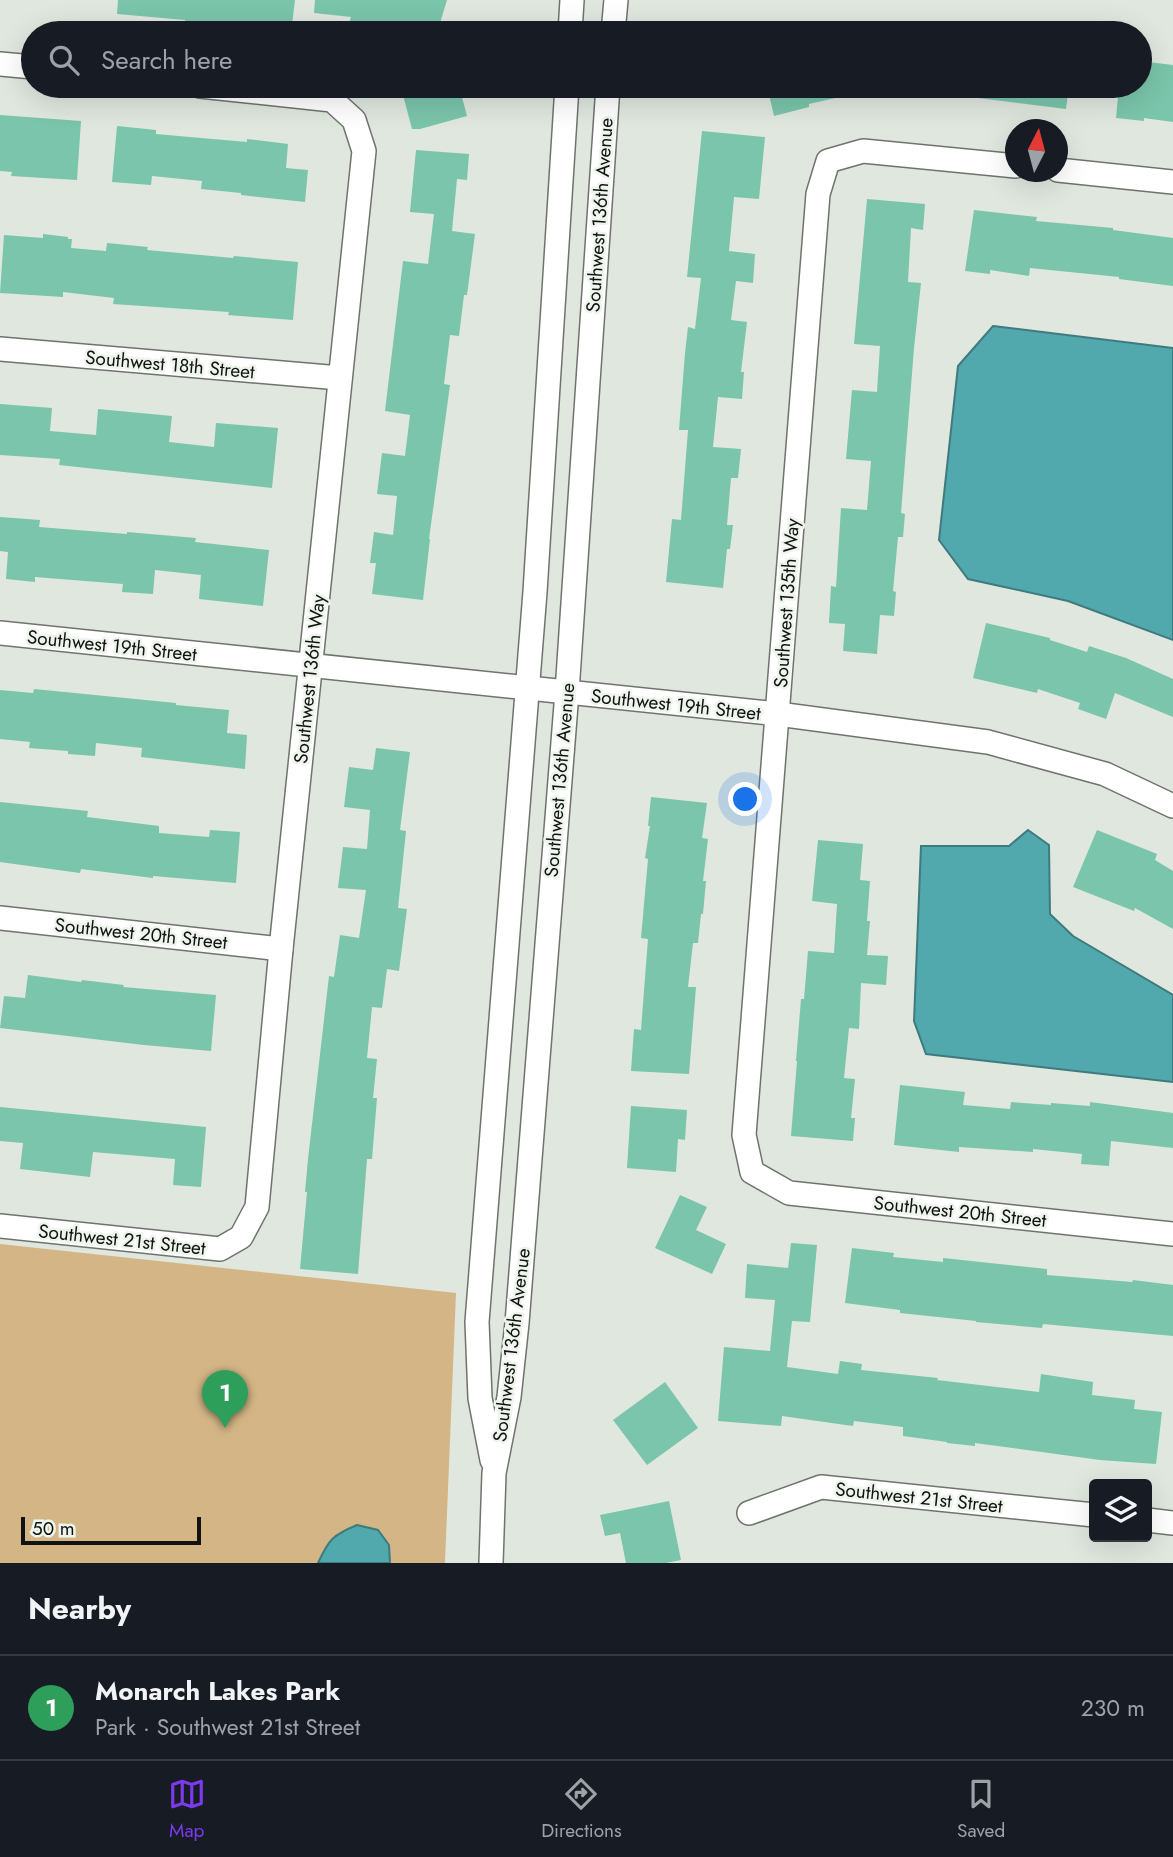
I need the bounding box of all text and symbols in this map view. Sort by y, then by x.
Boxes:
search box [21,21,1152,98]
icon: search [45,41,83,79]
text: Search here [101,41,233,79]
street label: Southwest 136th Avenue [579,117,620,313]
north arrow [1005,119,1068,182]
street label: Southwest 18th Street [84,344,256,385]
street label: Southwest 135th Way [767,517,806,689]
street label: Southwest 136th Way [287,592,332,765]
street label: Southwest 19th Street [26,623,199,668]
street label: Southwest 136th Avenue [538,682,581,878]
street label: Southwest 19th Street [590,682,763,727]
your location [728,782,762,816]
street label: Southwest 20th Street [53,911,229,956]
street label: Southwest 20th Street [872,1189,1048,1234]
street label: Southwest 21st Street [37,1217,207,1262]
street label: Southwest 136th Avenue [486,1247,537,1443]
pin: 1 [202,1370,248,1428]
street label: Southwest 21st Street [834,1475,1004,1520]
map controls [1089,1479,1152,1542]
button: layers [1089,1479,1152,1542]
scale bar [21,1514,201,1546]
text: 50 m [32,1515,75,1542]
text: Nearby [28,1587,131,1630]
text: Monarch Lakes Park [95,1672,340,1710]
text: 1 [45,1691,57,1725]
text: 230 m [1081,1691,1145,1725]
text: Park · Southwest 21st Street [95,1710,360,1744]
tab: Map [168,1775,206,1844]
tab: Directions [541,1775,622,1844]
tab: Saved [957,1775,1005,1844]

